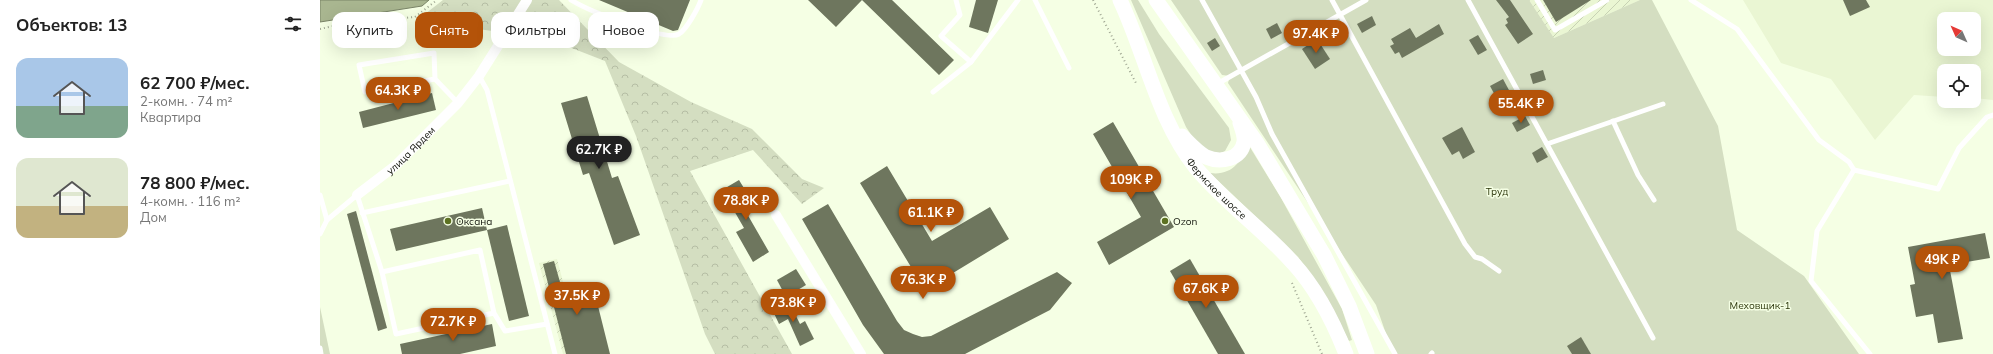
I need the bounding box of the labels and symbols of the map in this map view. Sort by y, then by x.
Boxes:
north arrow [1937,12,1981,56]
pin: 97.4K ₽ [1279,20,1353,54]
pin: 64.3K ₽ [361,77,435,111]
pin: 55.4K ₽ [1484,90,1558,124]
street label: улица Ярдем [384,123,438,177]
pin: 62.7K ₽ [562,136,636,170]
street label: Фермское шоссе [1184,155,1250,222]
pin: 109K ₽ [1098,166,1164,200]
park label: Труд [1486,185,1508,198]
pin: 78.8K ₽ [709,187,783,221]
pin: 61.1K ₽ [894,199,968,233]
place label: Оксана [456,215,492,228]
place label: Ozon [1173,215,1198,228]
marker: Оксана [443,216,453,226]
marker: Ozon [1160,216,1170,226]
pin: 49K ₽ [1914,246,1970,280]
pin: 76.3K ₽ [886,266,960,300]
pin: 67.6K ₽ [1169,275,1243,309]
pin: 37.5K ₽ [540,282,614,316]
pin: 73.8K ₽ [756,289,830,323]
park label: Меховщик-1 [1730,299,1790,312]
pin: 72.7K ₽ [416,308,490,342]

